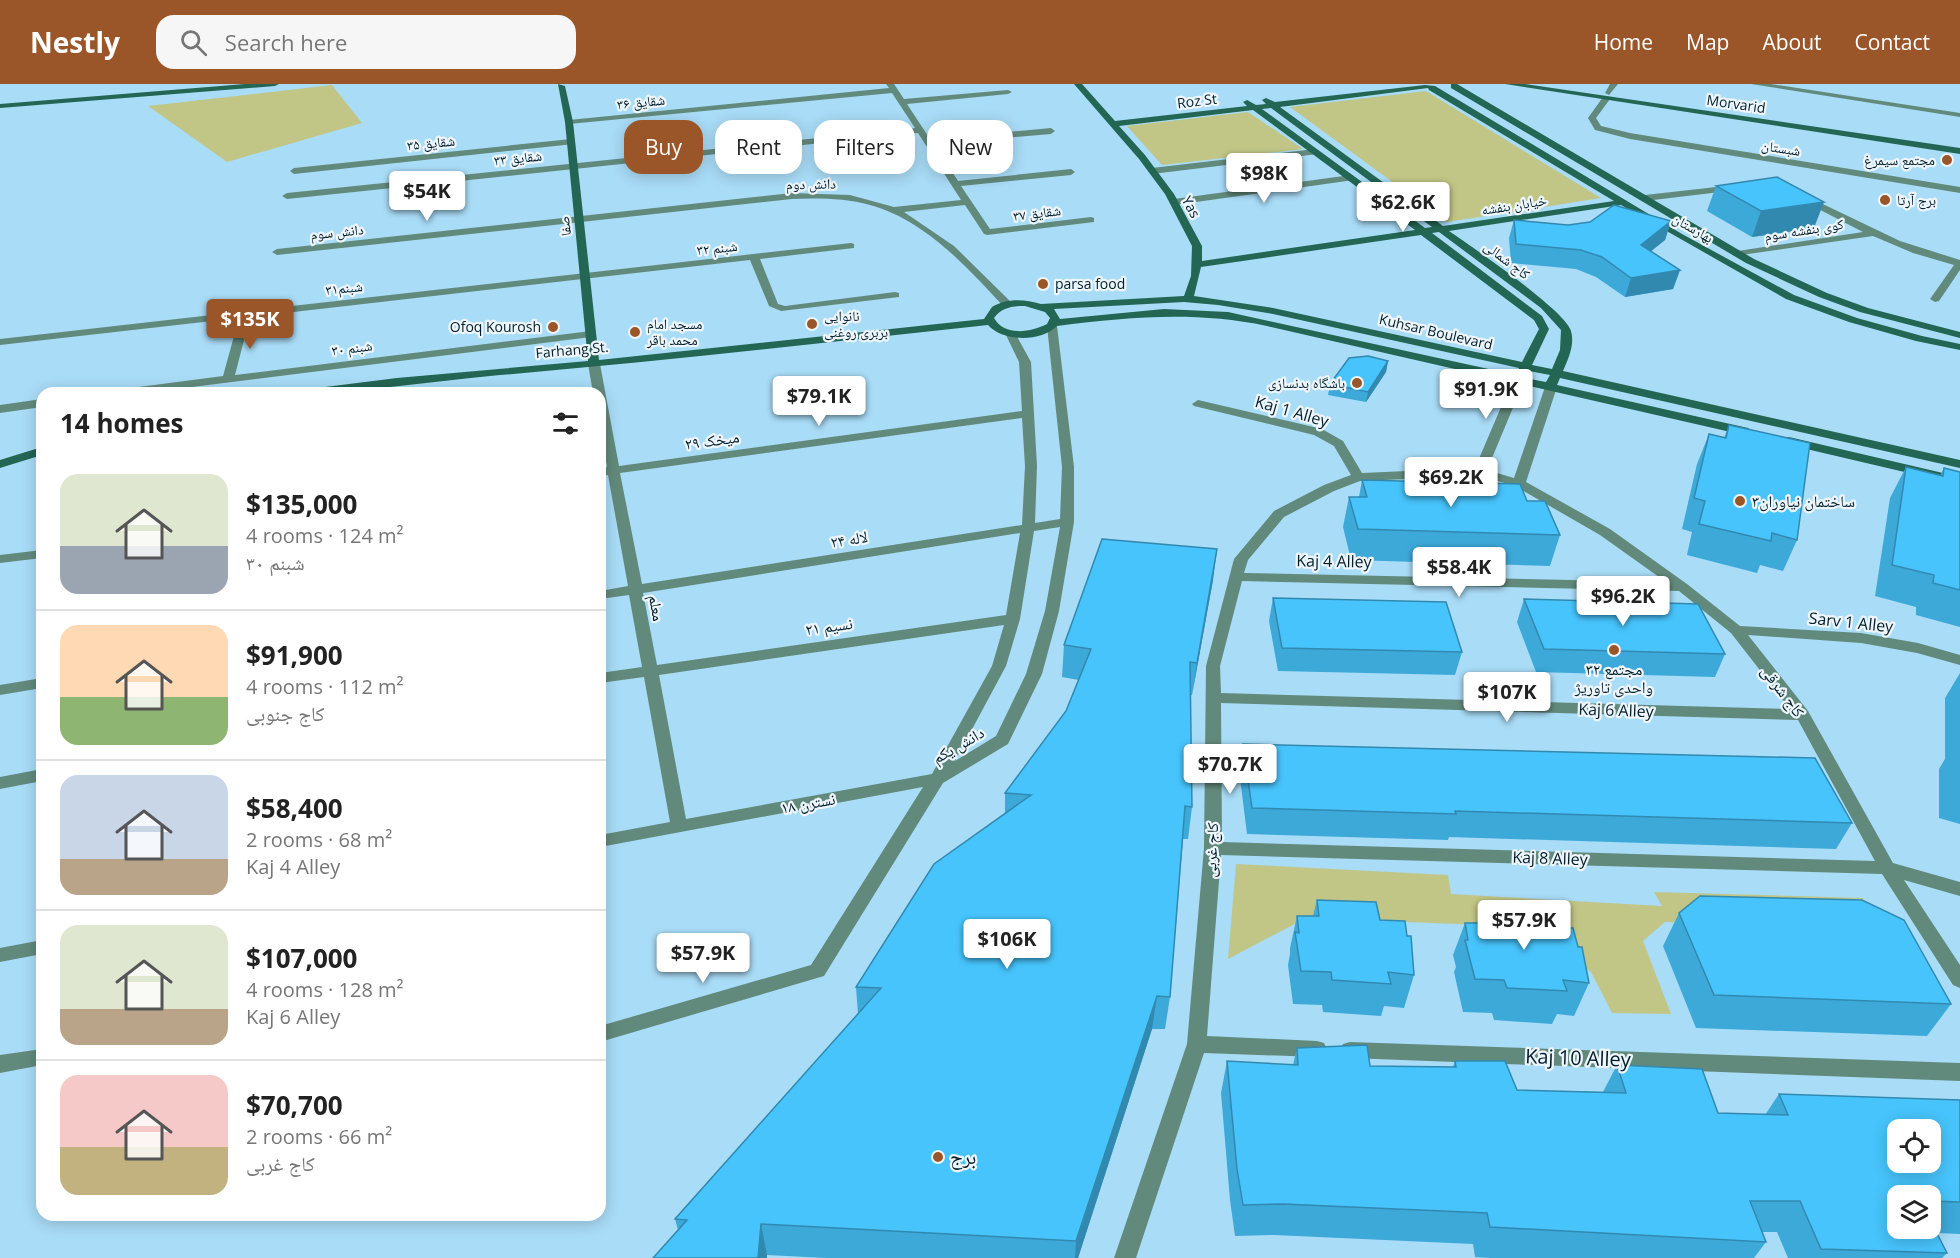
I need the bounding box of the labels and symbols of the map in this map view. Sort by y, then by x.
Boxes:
street label: Roz St [1176,89,1218,112]
street label: شقایق ۳۶ [616,90,666,114]
street label: Morvarid [1705,90,1767,117]
street label: شقایق ۳۵ [406,131,456,155]
street label: شبستان [1760,135,1802,160]
street label: شقایق ۳۳ [493,146,543,170]
place label: مجتمع سیمرغ [1864,150,1935,170]
pin: $98K [1228,153,1300,204]
marker: مجتمع سیمرغ [1940,153,1954,167]
pin: $54K [391,171,463,222]
street label: دانش دوم [786,174,836,194]
pin: $62.6K [1354,182,1452,233]
street label: خیابان بنفشه [1480,190,1548,219]
place label: برج آرتا [1897,190,1936,210]
street label: Yas [1178,192,1205,221]
marker: برج آرتا [1878,193,1892,207]
street label: شقایق ۳۷ [1012,200,1062,226]
street label: بهارستان [1669,208,1717,247]
street label: کوی بنفشه سوم [1763,214,1845,246]
street label: صفا [554,215,575,237]
street label: دانش سوم [309,219,365,245]
street label: شبنم ۳۲ [696,236,738,260]
street label: کاج شمالی [1480,236,1534,284]
place label: parsa food [1055,274,1125,293]
street label: شبنم۳۱ [324,276,364,300]
marker: parsa food [1036,277,1050,291]
pin: $135K [208,299,292,350]
place label: نانوایی بربری روغنی [824,306,888,341]
street label: Kuhsar Boulevard [1377,309,1495,354]
place label: مسجد امام محمد باقر [646,314,702,349]
place label: Ofoq Kourosh [450,317,541,336]
marker: نانوایی بربری روغنی [805,317,819,331]
marker: Ofoq Kourosh [546,320,560,334]
marker: مسجد امام محمد باقر [628,325,642,339]
street label: شبنم ۳۰ [330,336,374,360]
street label: Farhang St. [535,337,609,362]
pin: $91.9K [1437,369,1535,420]
place label: باشگاه بدنسازی [1268,373,1345,392]
pin: $79.1K [770,376,868,427]
marker: باشگاه بدنسازی [1350,376,1364,390]
street label: Kaj 1 Alley [1253,390,1332,432]
street label: میخک ۲۹ [683,425,741,455]
pin: $69.2K [1402,457,1500,508]
place label: ساختمان نیاوران۳ [1752,490,1855,512]
marker: ساختمان نیاوران۳ [1733,494,1747,508]
street label: لاله ۲۴ [829,525,869,553]
pin: $58.4K [1410,547,1508,598]
street label: Kaj 4 Alley [1296,549,1373,573]
pin: $96.2K [1574,576,1672,627]
street label: معلم [644,593,670,623]
street label: Sarv 1 Alley [1808,607,1895,637]
street label: نسیم ۲۱ [804,612,854,640]
marker: مجتمع ۳۲ واحدی تاوریژ [1607,643,1621,657]
place label: مجتمع ۳۲ واحدی تاوریژ [1574,658,1653,698]
street label: کاج شرقی [1756,661,1810,722]
pin: $107K [1465,672,1549,723]
street label: Kaj 6 Alley [1578,698,1655,722]
street label: دانش یکم [928,721,988,769]
pin: $70.7K [1181,744,1279,795]
street label: نسترن ۱۸ [779,787,837,819]
street label: کاج غربی [1199,822,1223,878]
street label: Kaj 8 Alley [1512,846,1589,870]
pin: $57.9K [1475,900,1573,951]
pin: $106K [965,919,1049,970]
pin: $57.9K [654,933,752,984]
street label: Kaj 10 Alley [1525,1042,1632,1073]
place label: برج [950,1143,976,1170]
marker: برج [931,1150,945,1164]

